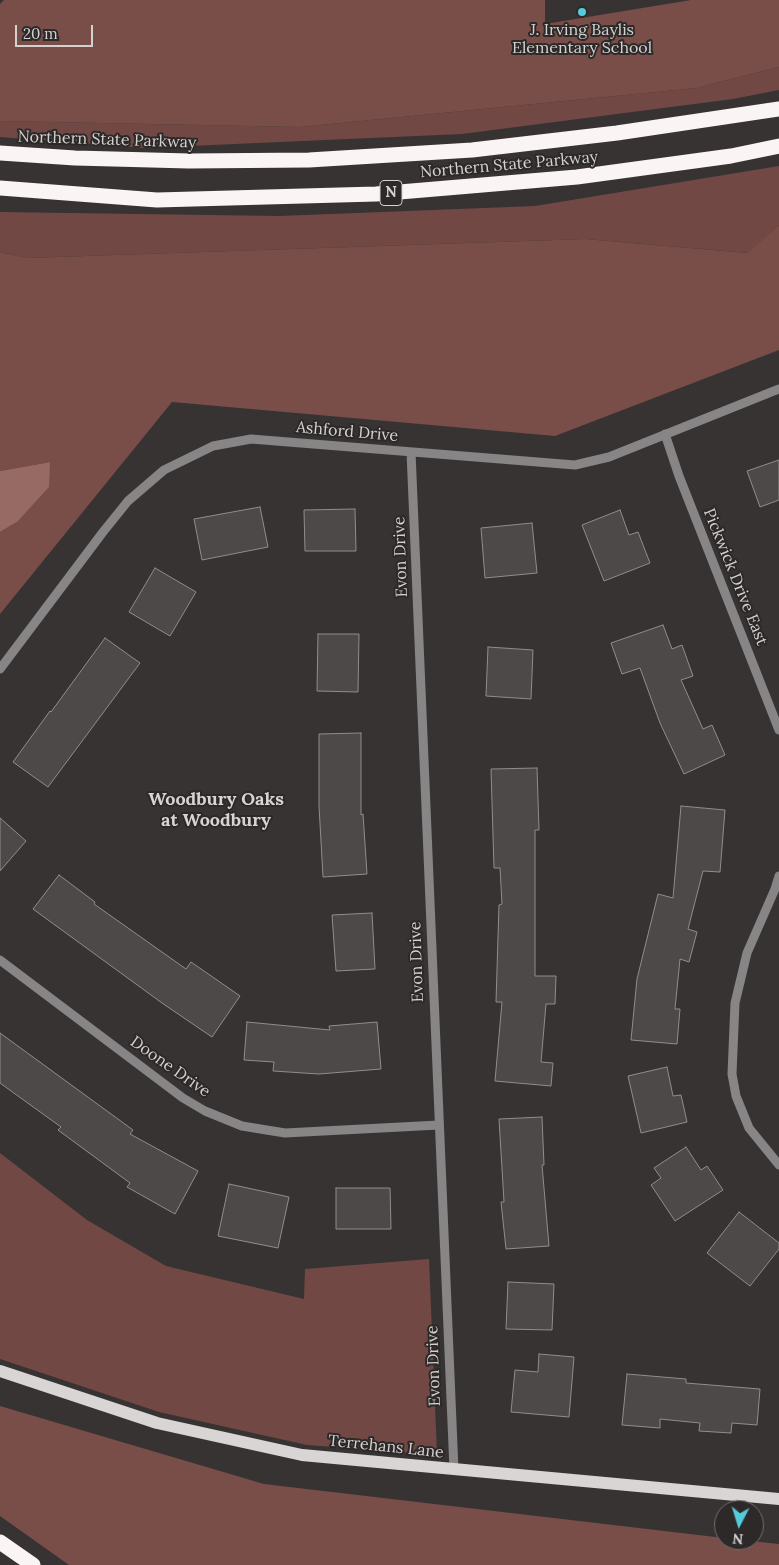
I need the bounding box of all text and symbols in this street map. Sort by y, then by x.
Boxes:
marker: J. Irving Baylis Elementary School [576,6,588,18]
scale bar [18,15,95,47]
place label: J. Irving Baylis Elementary School [512,20,652,58]
text: 20 m [23,24,58,43]
street label: Northern State Parkway [17,127,197,153]
street label: Northern State Parkway [419,148,599,182]
road number: N [380,180,402,206]
street label: Ashford Drive [295,418,399,446]
street label: Pickwick Drive East [699,506,771,648]
street label: Evon Drive [390,516,412,598]
district label: Woodbury Oaks at Woodbury [148,789,284,832]
street label: Evon Drive [406,921,428,1003]
street label: Doone Drive [126,1032,214,1102]
street label: Evon Drive [423,1325,445,1407]
street label: Terrehans Lane [327,1431,445,1463]
north arrow [714,1500,764,1550]
text: N [732,1530,744,1548]

